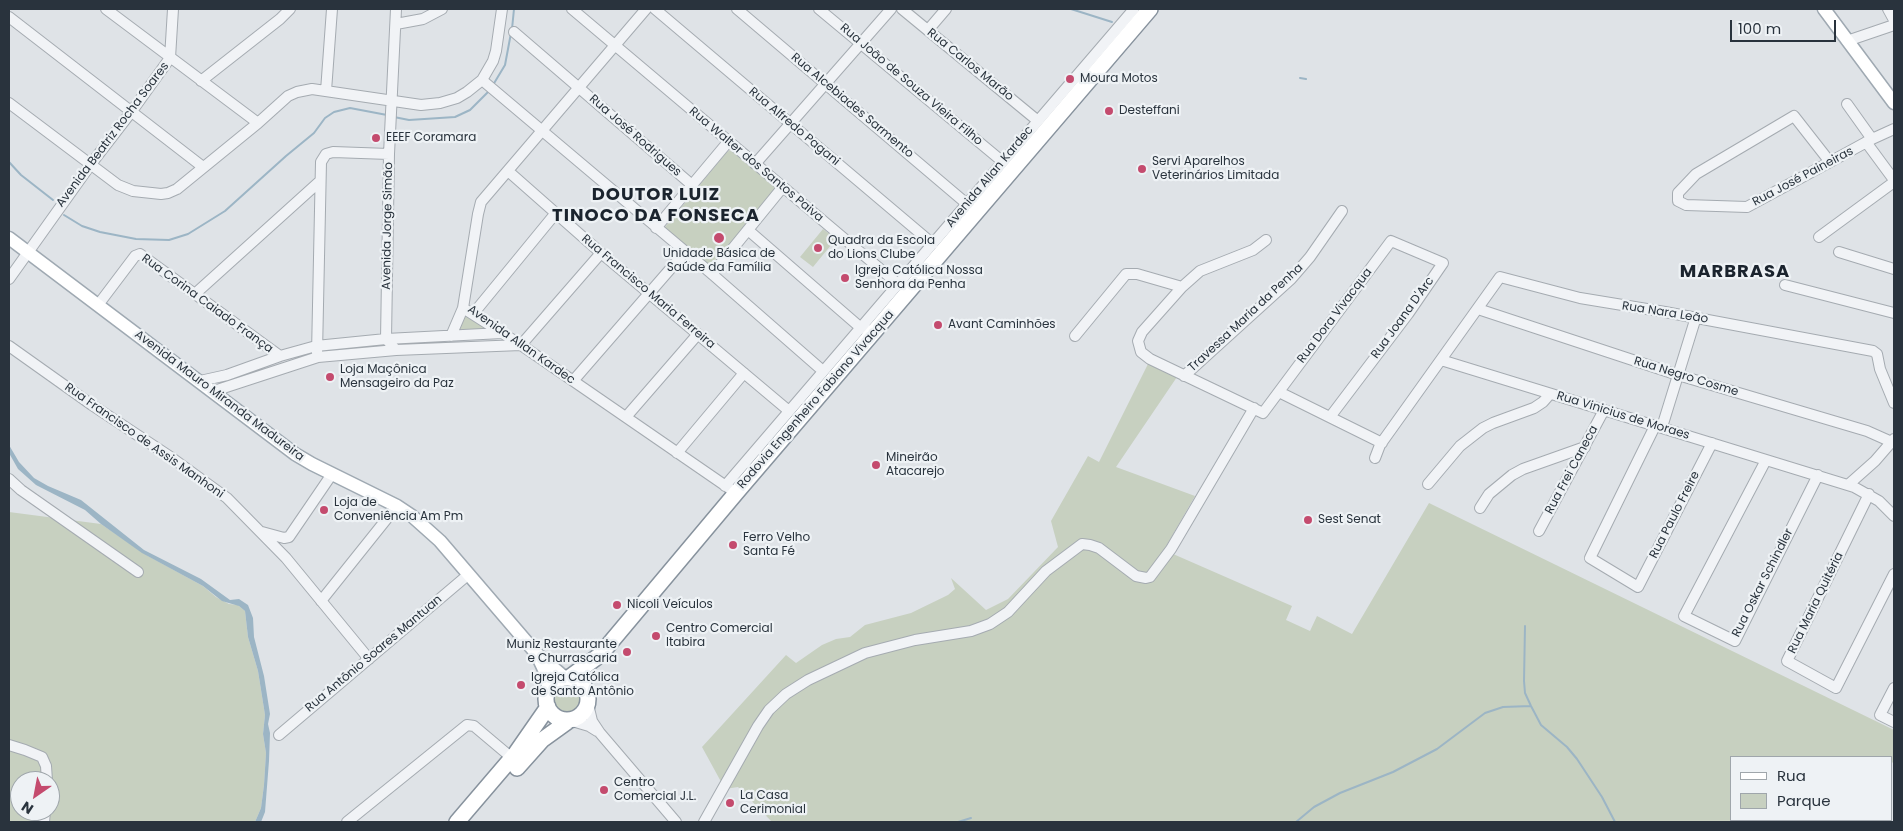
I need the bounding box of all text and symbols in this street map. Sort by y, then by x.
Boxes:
scale bar [1733,10,1839,42]
text: 100 m [1738,18,1781,39]
street label: Rua João de Souza Vieira Filho [837,21,985,149]
street label: Rua Carlos Marão [924,26,1016,104]
street label: Rua Alcebiades Sarmento [788,51,916,161]
street label: Avenida Beatriz Rocha Soares [54,60,172,210]
place label: Moura Motos [1080,72,1158,86]
marker: Moura Motos [1064,73,1076,85]
street label: Rua Alfredo Pagani [746,85,842,169]
street label: Rua José Rodrigues [586,92,684,180]
place label: Desteffani [1119,104,1180,118]
street label: Rua Walter dos Santos Paiva [686,105,826,225]
marker: Desteffani [1103,105,1115,117]
street label: Avenida Allan Kardec [943,123,1037,231]
place label: EEEF Coramara [386,131,476,145]
marker: EEEF Coramara [370,132,382,144]
street label: Rua José Paineiras [1750,144,1856,210]
place label: Servi Aparelhos Veterinários Limitada [1152,155,1279,183]
street label: Avenida Jorge Simão [380,162,396,290]
marker: Servi Aparelhos Veterinários Limitada [1136,163,1148,175]
district label: DOUTOR LUIZ TINOCO DA FONSECA [550,184,762,226]
marker: Unidade Básica de Saúde da Família [712,231,726,245]
street label: Rua Francisco Maria Ferreira [578,232,718,352]
place label: Quadra da Escola do Lions Clube [828,234,935,262]
marker: Quadra da Escola do Lions Clube [812,242,824,254]
place label: Unidade Básica de Saúde da Família [663,247,775,275]
street label: Rua Corina Caiado França [139,252,275,356]
street label: Travessa Maria da Penha [1186,261,1306,375]
district label: MARBRASA [1679,261,1791,283]
place label: Igreja Católica Nossa Senhora da Penha [855,264,983,292]
street label: Rua Dora Vivacqua [1295,266,1375,366]
marker: Igreja Católica Nossa Senhora da Penha [839,272,851,284]
street label: Rua Joana D'Arc [1368,274,1438,362]
street label: Rua Nara Leão [1621,299,1709,327]
street label: Avenida Allan Kardec [464,302,578,388]
street label: Rodovia Engenheiro Fabiano Vivacqua [735,308,897,492]
place label: Avant Caminhões [948,318,1056,332]
marker: Avant Caminhões [932,319,944,331]
street label: Avenida Mauro Miranda Madureira [131,328,307,464]
street label: Rua Negro Cosme [1632,354,1740,400]
place label: Loja Maçônica Mensageiro da Paz [340,363,454,391]
marker: Loja Maçônica Mensageiro da Paz [324,371,336,383]
street label: Rua Francisco de Assis Manhoni [62,380,226,502]
street label: Rua Vinicius de Moraes [1555,389,1691,443]
street label: Rua Frei Caneca [1543,423,1601,517]
place label: Mineirão Atacarejo [886,451,945,479]
marker: Mineirão Atacarejo [870,459,882,471]
street label: Rua Paulo Freire [1647,469,1703,561]
place label: Loja de Conveniência Am Pm [334,496,463,524]
marker: Loja de Conveniência Am Pm [318,504,330,516]
place label: Sest Senat [1318,513,1381,527]
marker: Sest Senat [1302,514,1314,526]
street label: Rua Oskar Schindler [1729,526,1797,640]
place label: Ferro Velho Santa Fé [743,531,810,559]
marker: Ferro Velho Santa Fé [727,539,739,551]
street label: Rua Maria Quitéria [1785,550,1847,656]
street label: Rua Antônio Soares Mantuan [303,593,445,715]
place label: Nicoli Veículos [627,598,713,612]
marker: Nicoli Veículos [611,599,623,611]
place label: Centro Comercial Itabira [666,622,773,650]
marker: Centro Comercial Itabira [650,630,662,642]
place label: Muniz Restaurante e Churrascaria [506,638,617,666]
marker: Muniz Restaurante e Churrascaria [621,646,633,658]
place label: Igreja Católica de Santo Antônio [531,671,634,699]
marker: Igreja Católica de Santo Antônio [515,679,527,691]
legend [1730,756,1893,821]
text: Rua [1777,765,1806,786]
north arrow [10,771,60,821]
place label: Centro Comercial J.L. [614,776,696,804]
marker: Centro Comercial J.L. [598,784,610,796]
place label: La Casa Cerimonial [740,789,806,817]
text: Parque [1777,790,1830,811]
text: N [18,796,37,819]
marker: La Casa Cerimonial [724,797,736,809]

